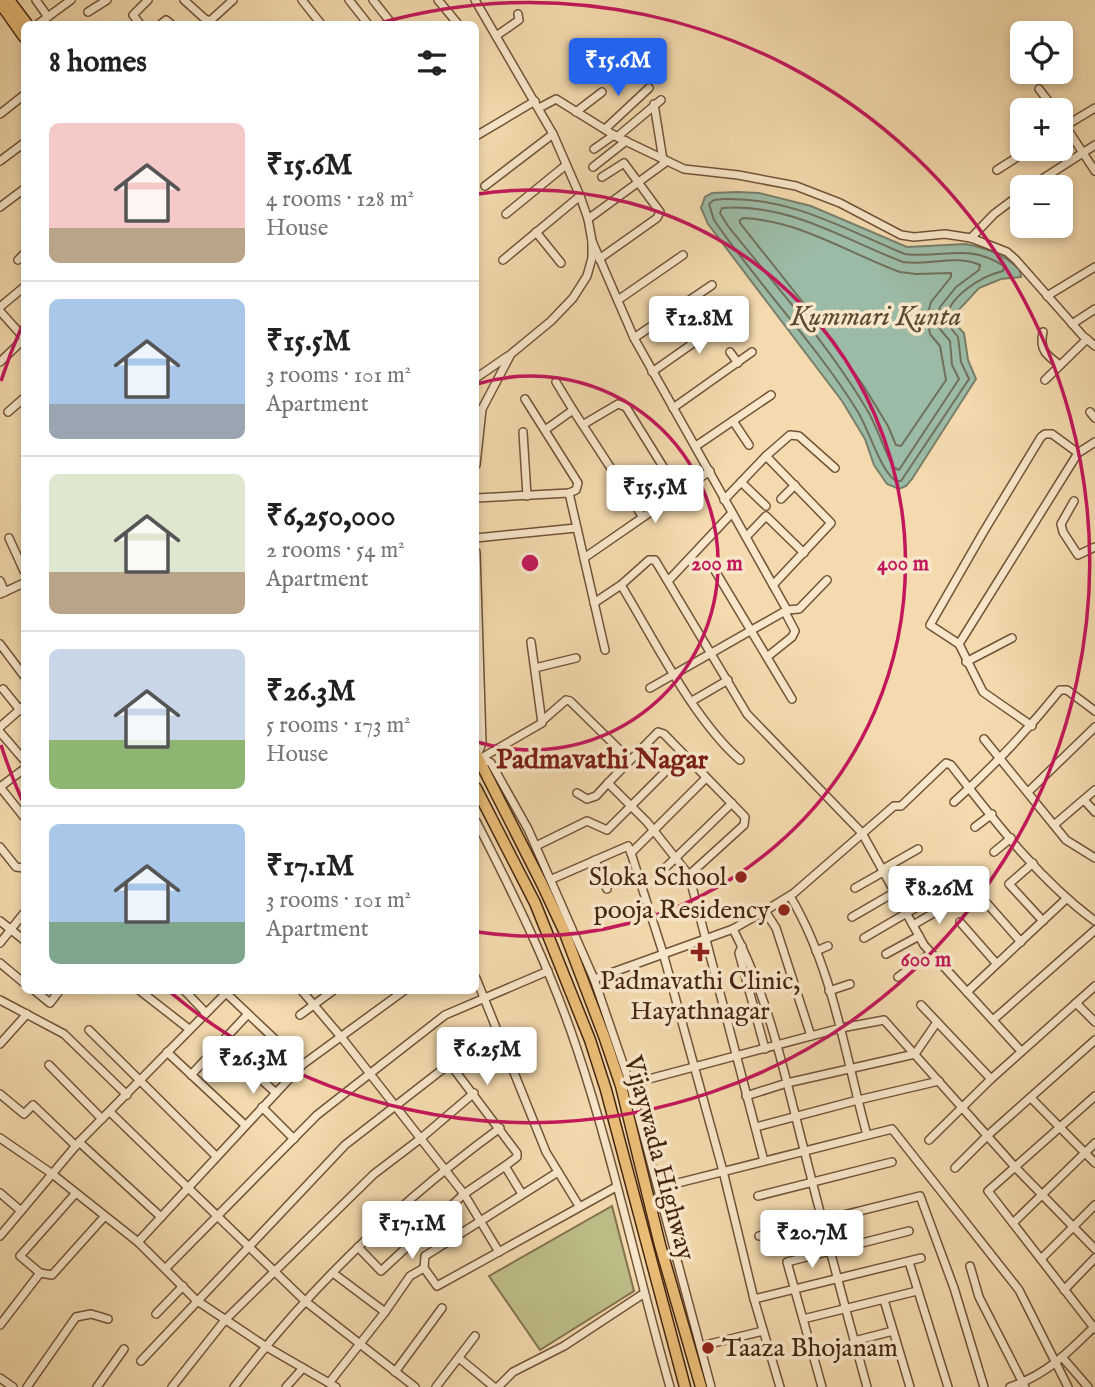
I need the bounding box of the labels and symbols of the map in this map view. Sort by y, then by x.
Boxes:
pin: ₹15.6M [561,38,675,98]
pin: ₹12.8M [642,296,756,356]
water label: Kummari Kunta [790,300,961,335]
pin: ₹15.5M [598,466,712,525]
centre of rings [518,551,542,575]
text: 200 m [691,551,743,578]
text: 400 m [877,551,930,578]
district label: Padmavathi Nagar [496,743,709,778]
place label: Sloka School [589,861,728,894]
pin: ₹8.26M [882,866,996,926]
marker: Sloka School [733,869,749,885]
place label: pooja Residency [594,894,770,927]
marker: pooja Residency [776,902,792,918]
marker: Padmavathi Clinic, Hayathnagar [690,942,710,962]
text: 600 m [901,947,952,974]
place label: Padmavathi Clinic, Hayathnagar [600,965,800,1028]
pin: ₹6.25M [430,1028,544,1087]
pin: ₹26.3M [196,1036,310,1096]
street label: Vijaywada Highway [616,1051,702,1264]
pin: ₹17.1M [355,1202,469,1261]
pin: ₹20.7M [755,1210,869,1270]
place label: Taaza Bhojanam [722,1332,898,1365]
marker: Taaza Bhojanam [700,1340,716,1356]

